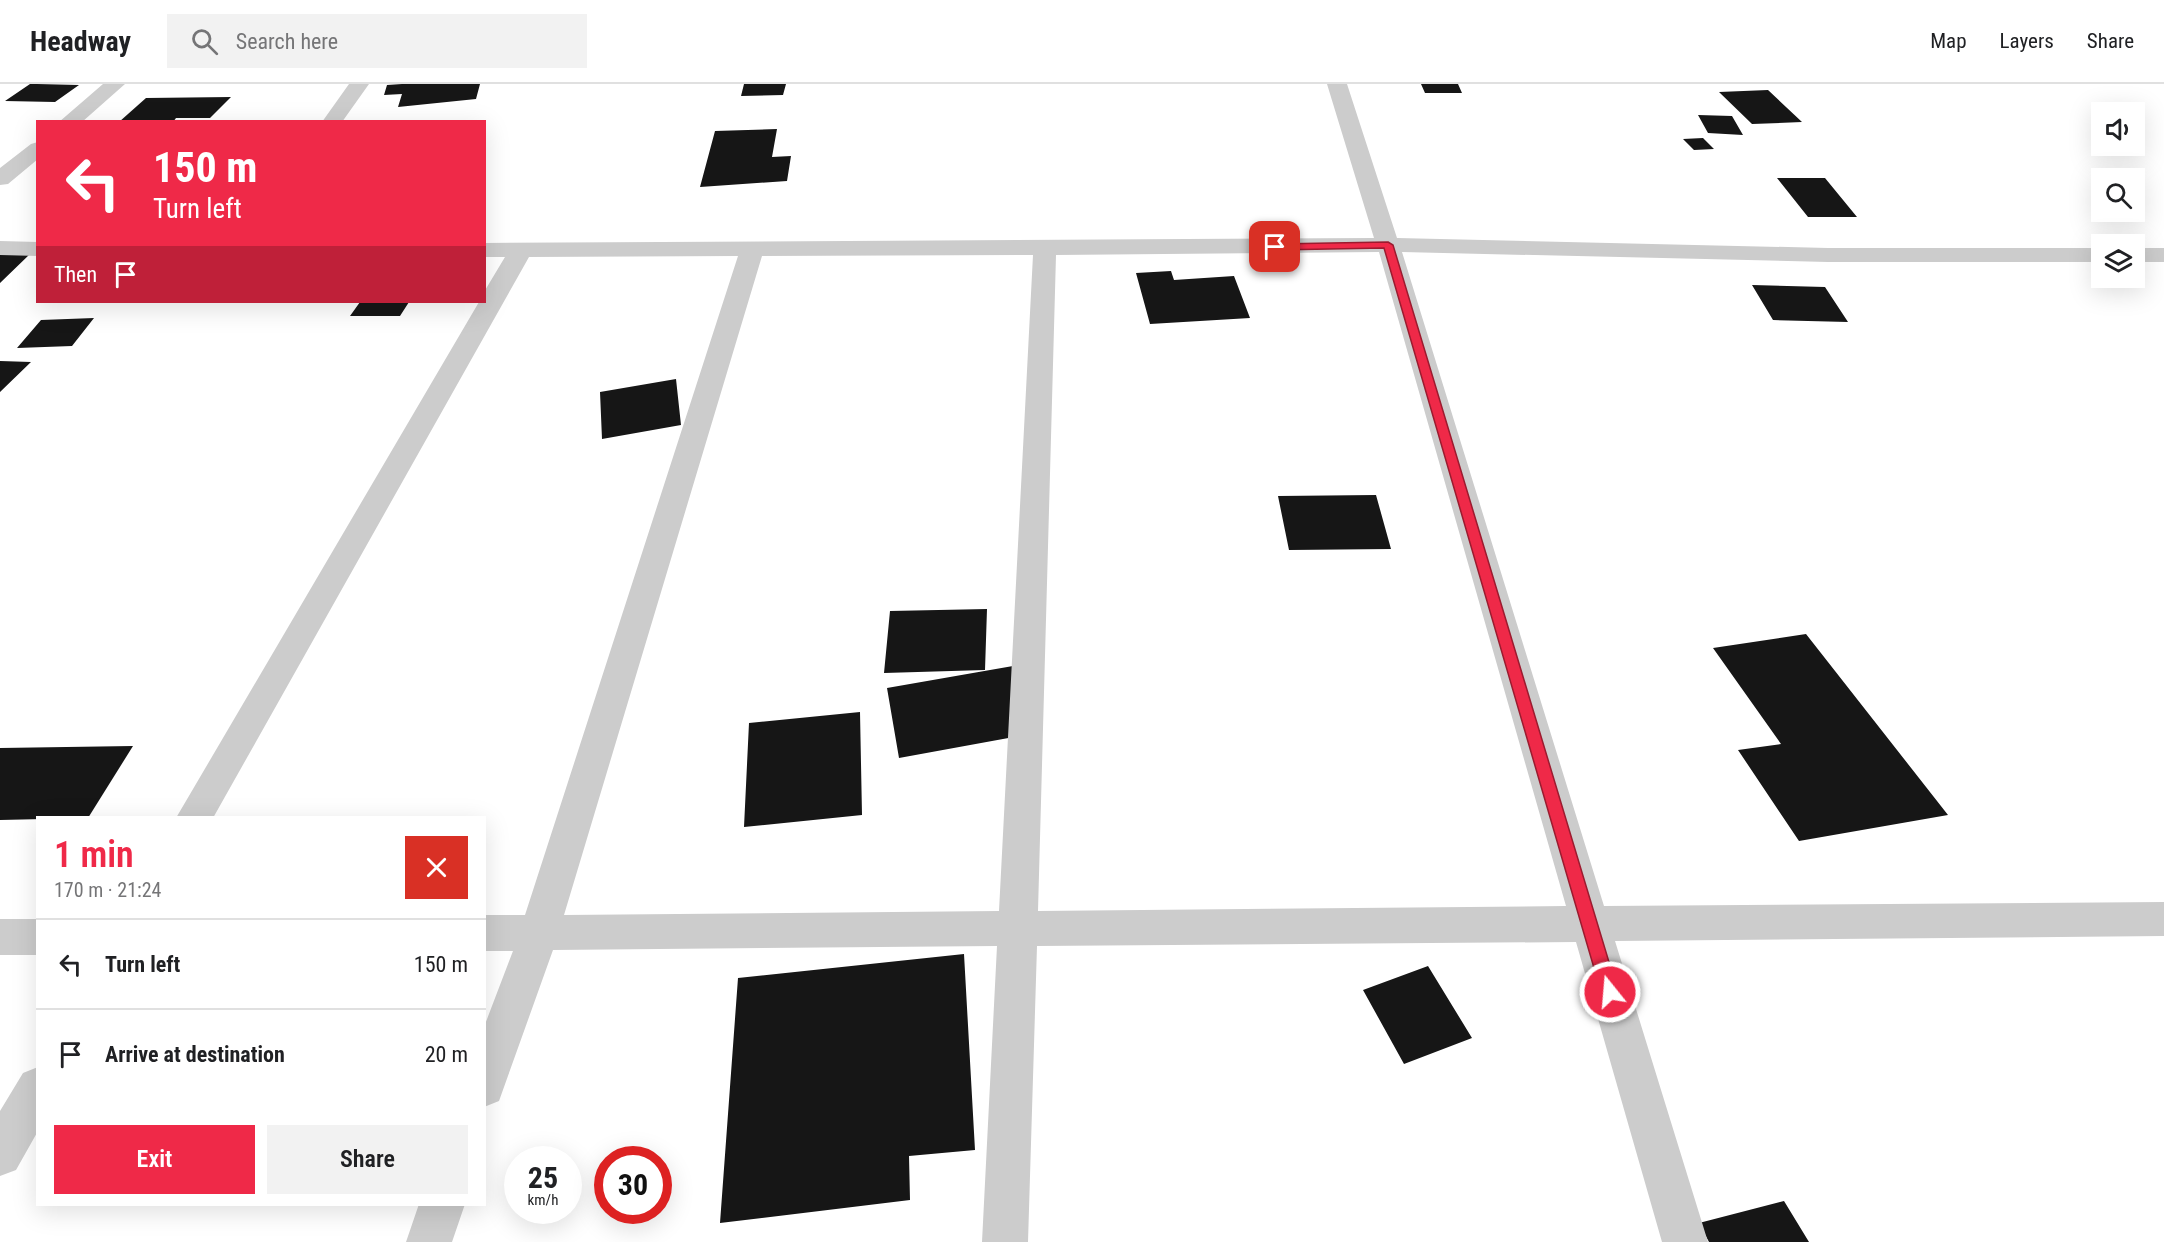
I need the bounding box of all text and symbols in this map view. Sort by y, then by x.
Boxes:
search box [167,14,587,68]
text: Headway [30,25,131,58]
icon: search [188,25,221,58]
text: Search here [236,29,338,54]
text: Map [1930,29,1967,53]
text: Layers [2000,29,2054,53]
text: Share [2087,29,2134,53]
map controls [2091,102,2145,288]
button: sound [2091,102,2145,156]
text: 150 m [153,143,258,192]
icon: left [54,144,132,222]
button: search [2091,168,2145,222]
text: Turn left [153,193,242,225]
pin [1249,221,1300,272]
icon: arrive [1258,230,1291,263]
button: layers [2091,234,2145,288]
icon: arrive [109,258,142,291]
text: Then [54,262,97,287]
text: 1 min [54,834,134,876]
button: close [405,836,468,899]
text: 170 m · 21:24 [54,878,161,902]
icon: left [54,948,87,981]
text: Turn left [105,952,180,977]
text: 150 m [414,952,468,977]
position arrow [1578,960,1642,1024]
icon: arrive [54,1038,87,1071]
text: Arrive at destination [105,1042,285,1067]
text: 20 m [425,1042,468,1067]
button: Exit [54,1125,255,1194]
button: Share [267,1125,468,1194]
speed limit sign: 30 [594,1146,672,1224]
text: 25 [528,1160,558,1195]
text: km/h [528,1191,558,1209]

